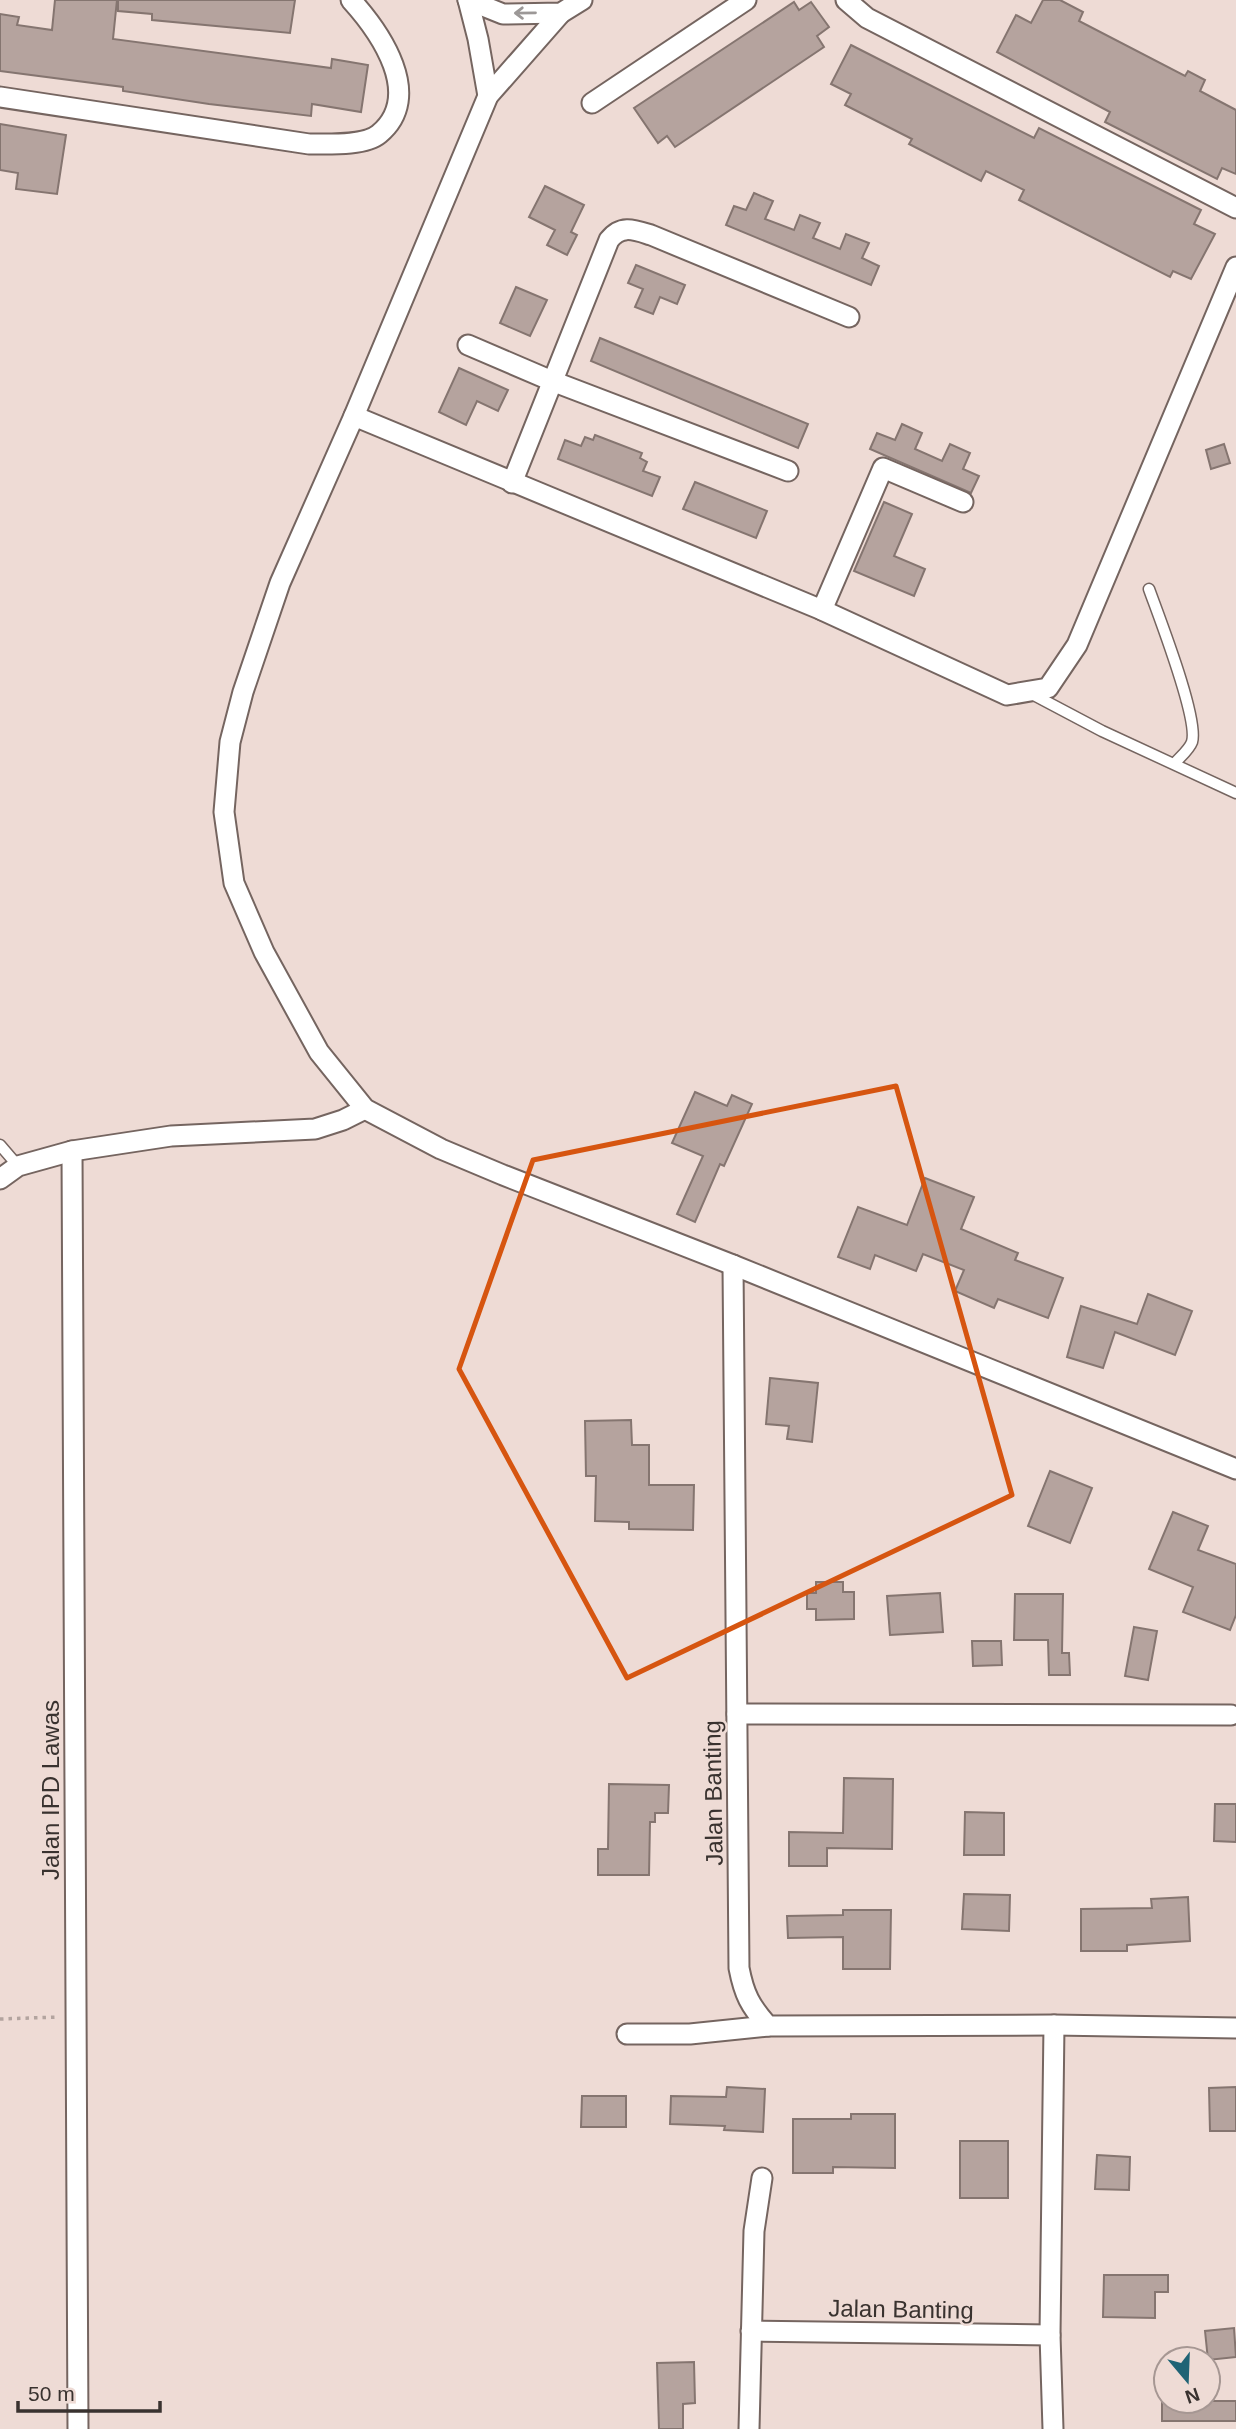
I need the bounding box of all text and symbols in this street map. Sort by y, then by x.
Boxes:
one-way arrow [514,7,537,20]
street label: Jalan IPD Lawas [37,1700,64,1880]
street label: Jalan Banting [698,1720,728,1866]
street label: Jalan Banting [828,2294,974,2324]
north arrow [1152,2345,1222,2415]
scale bar [18,2370,159,2414]
text: 50 m [28,2382,75,2405]
text: N [1182,2383,1202,2408]

